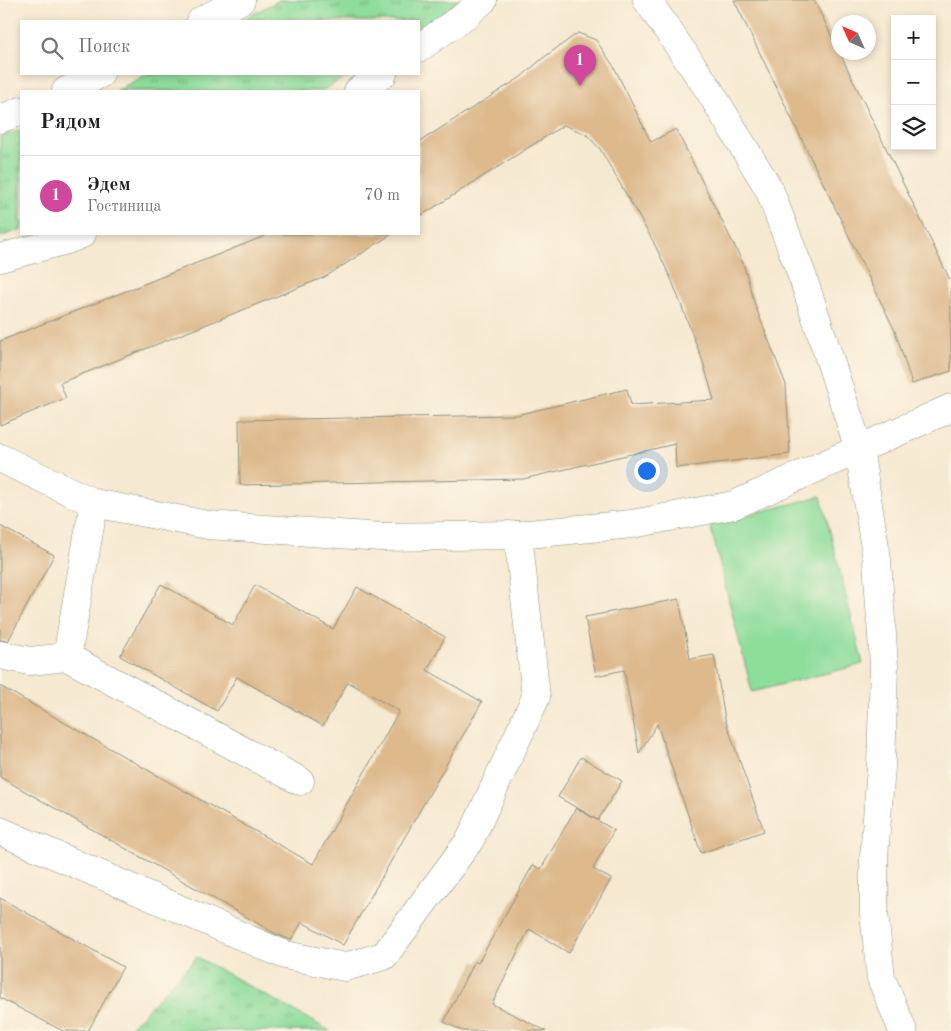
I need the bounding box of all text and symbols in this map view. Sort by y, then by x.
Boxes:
north arrow [831,15,876,60]
map controls [891,15,936,150]
button: + [891,15,936,60]
search box [20,20,420,75]
icon: search [38,34,66,62]
text: Поиск [78,38,130,57]
pin: 1 [564,45,596,86]
button: − [891,60,936,105]
button: layers [891,105,936,150]
text: Рядом [40,112,101,133]
text: Эдем [87,176,131,195]
text: 1 [51,188,61,204]
text: 70 m [364,188,400,204]
text: Гостиница [87,199,161,215]
your location [634,458,660,484]

